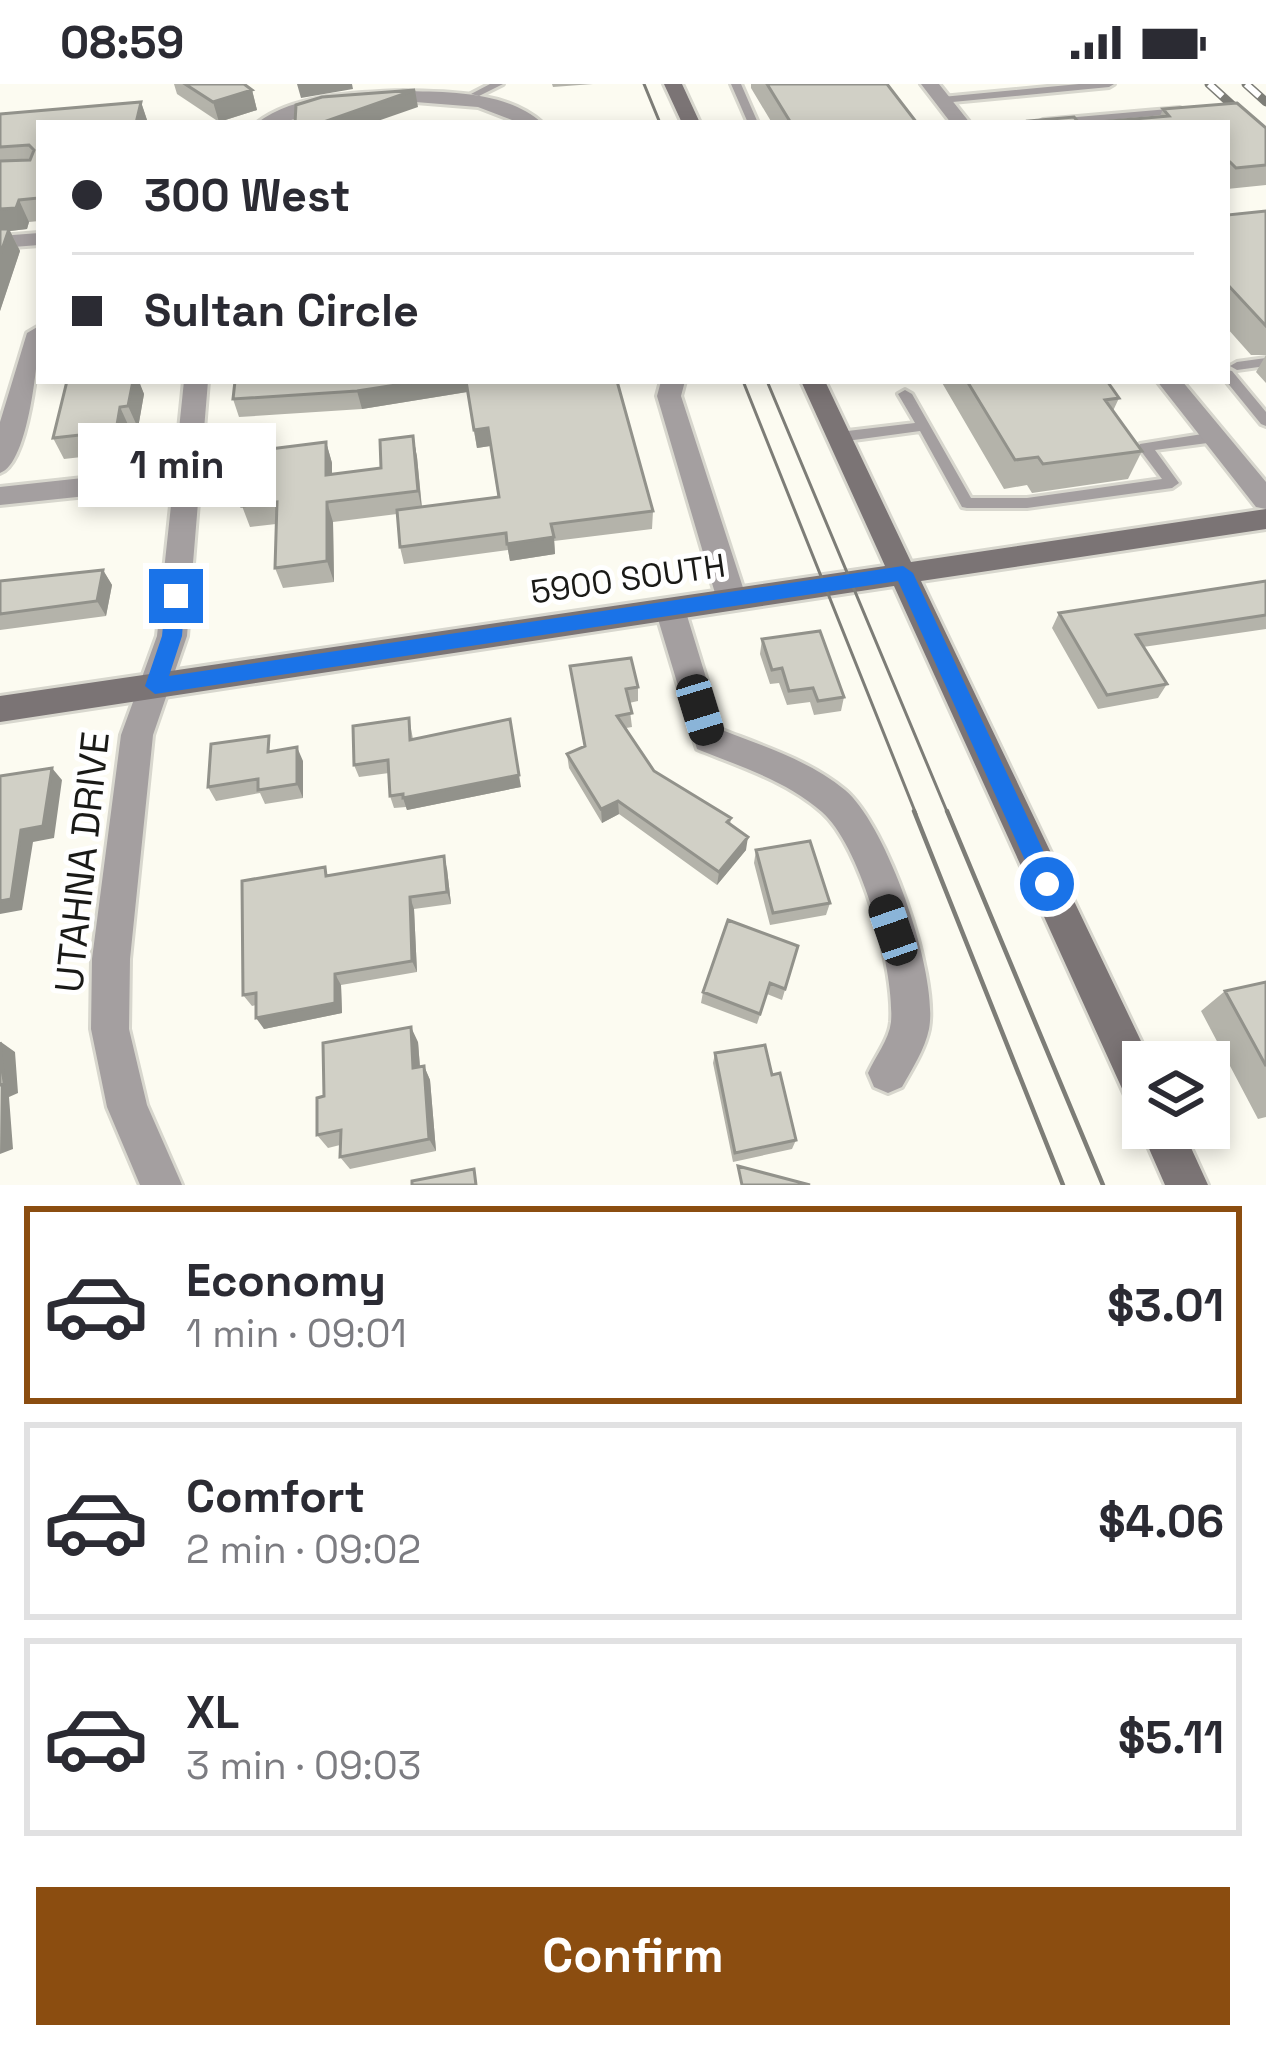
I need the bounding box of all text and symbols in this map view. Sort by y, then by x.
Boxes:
text: 08:59 [60,14,184,71]
text: 300 West [144,167,351,224]
text: Sultan Circle [144,282,419,339]
callout: 1 min [77,422,275,506]
text: 1 min [129,440,225,489]
street label: 5900 SOUTH [528,545,728,613]
route end [149,569,203,623]
car [672,670,728,750]
street label: UTAHNA DRIVE [44,729,120,995]
route start [1020,857,1074,911]
car [864,890,922,970]
map controls [1122,1041,1230,1149]
button: layers [1122,1041,1230,1149]
icon: car [42,1251,150,1359]
text: Economy [186,1252,386,1309]
text: $3.01 [1107,1277,1224,1334]
text: 1 min · 09:01 [186,1309,407,1358]
icon: car [42,1467,150,1575]
text: Comfort [186,1468,365,1525]
text: $4.06 [1098,1493,1224,1550]
text: 2 min · 09:02 [186,1525,421,1574]
icon: car [42,1683,150,1791]
text: XL [186,1684,239,1741]
text: $5.11 [1118,1709,1224,1766]
text: 3 min · 09:03 [186,1741,421,1790]
button: Confirm [36,1887,1230,2025]

